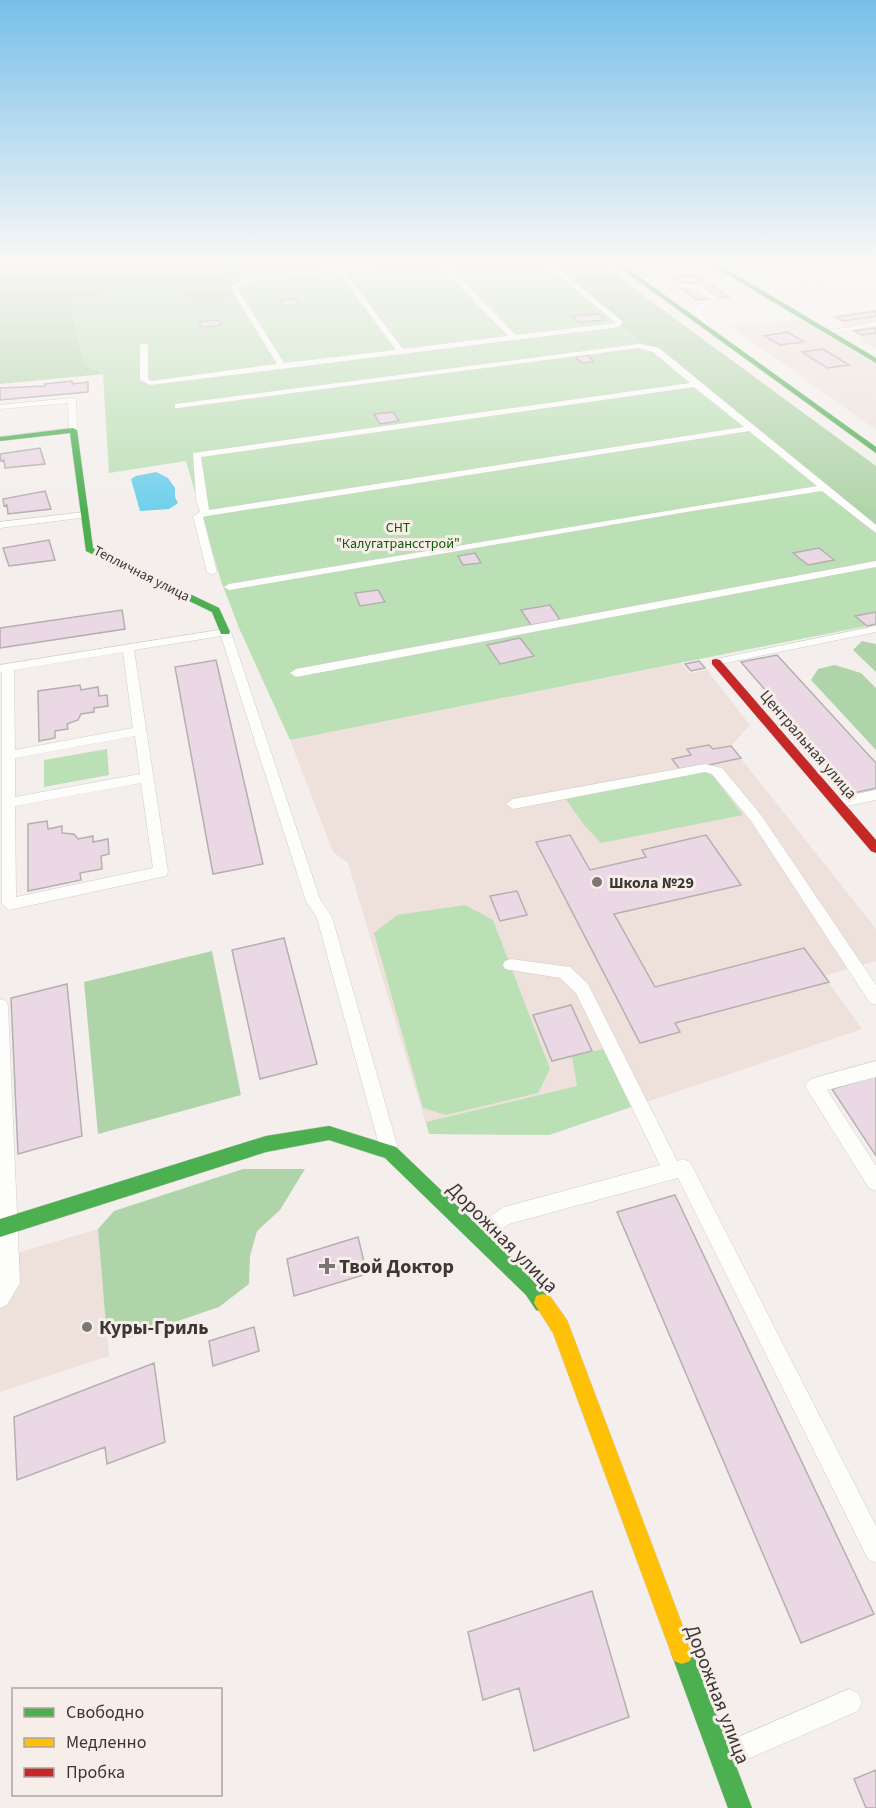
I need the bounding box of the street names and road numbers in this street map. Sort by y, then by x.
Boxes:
street label: Тепличная улица [90,541,193,607]
street label: Центральная улица [755,685,862,804]
street label: Дорожная улица [440,1176,564,1300]
street label: Дорожная улица [678,1620,757,1768]

